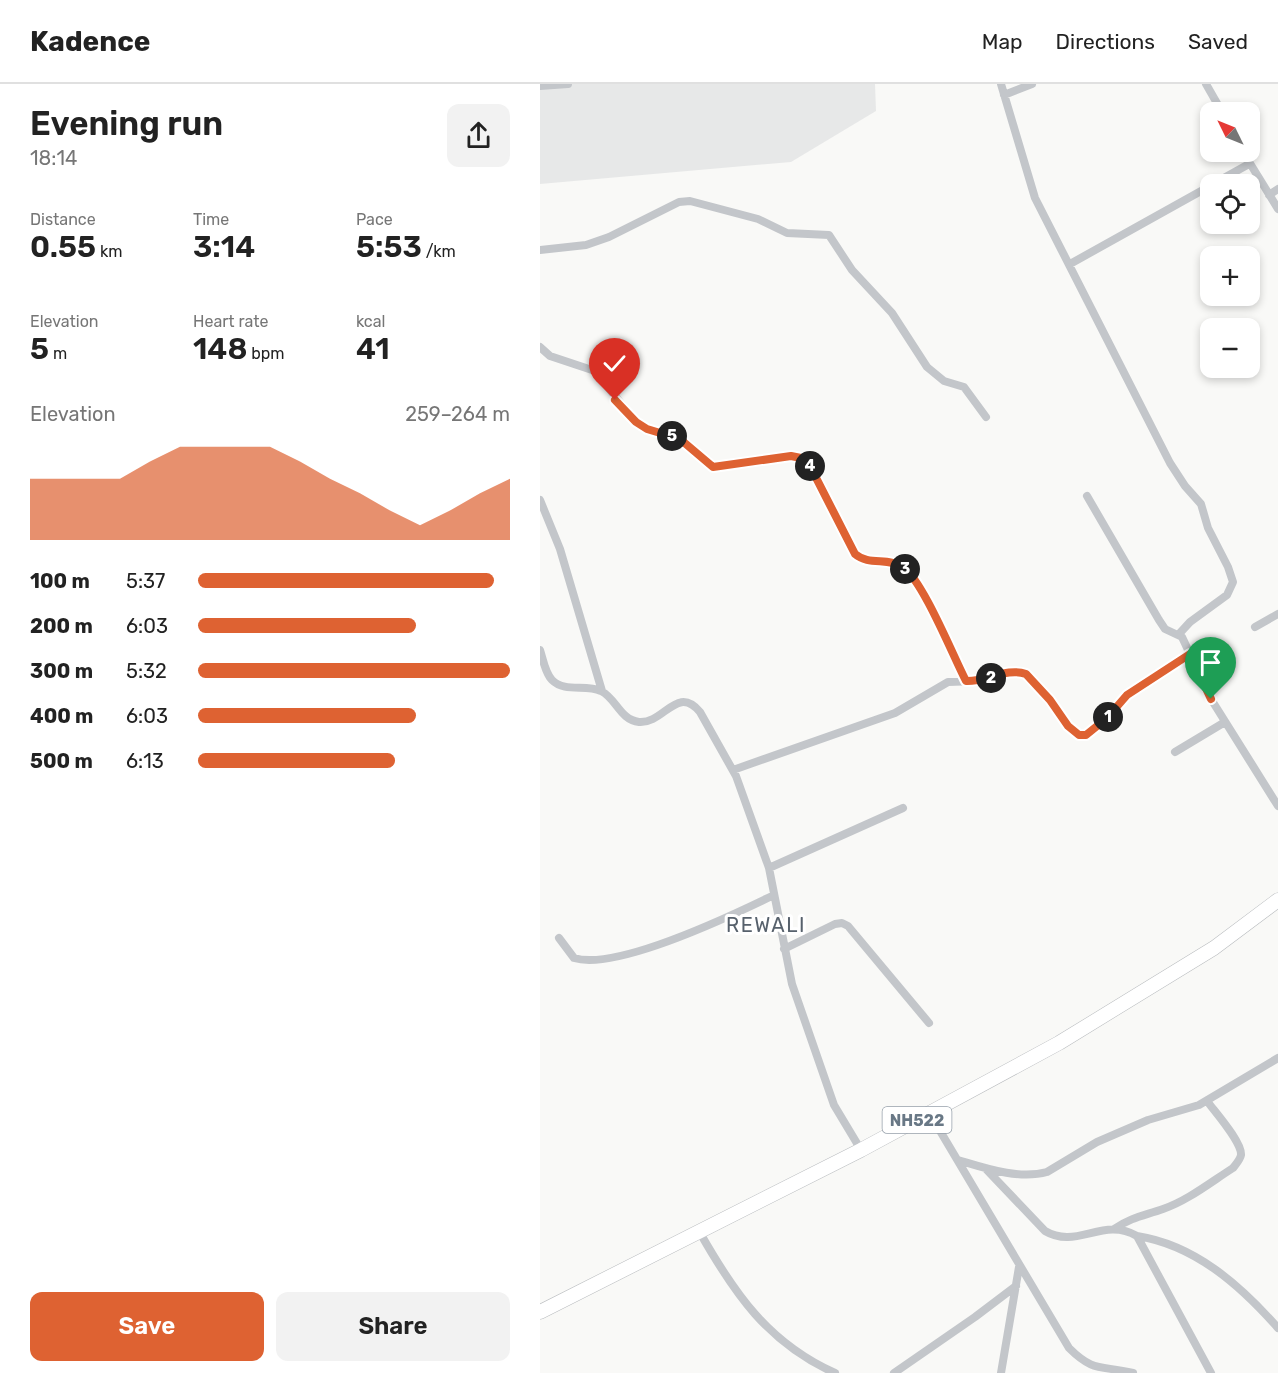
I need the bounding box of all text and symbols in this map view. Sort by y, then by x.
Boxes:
text: Kadence [30,25,150,58]
text: Map [982,29,1023,54]
text: Directions [1056,29,1155,54]
text: Saved [1188,29,1248,54]
north arrow [1200,102,1260,162]
map controls [1200,102,1260,378]
text: Evening run [30,104,223,143]
button: share [447,104,510,167]
text: 18:14 [30,146,77,170]
button: locate [1200,174,1260,234]
text: Distance [30,210,96,229]
text: Time [193,210,229,229]
text: Pace [356,210,393,229]
text: 0.55 [30,229,96,265]
text: 3:14 [193,229,255,265]
text: 5:53 [356,229,422,265]
text: km [96,242,122,261]
text: /km [422,242,456,261]
button: + [1200,246,1260,306]
text: Elevation [30,312,99,331]
text: Heart rate [193,312,268,331]
text: kcal [356,312,385,331]
button: − [1200,318,1260,378]
text: 5 [30,331,49,367]
text: 148 [193,331,247,367]
text: 41 [356,331,390,367]
pin [589,338,640,400]
text: m [49,344,67,363]
text: bpm [247,344,285,363]
icon: check [598,347,631,380]
text: Elevation [30,402,116,426]
text: 259–264 m [405,402,510,426]
pin: 5 [657,421,687,451]
text: 5 [667,426,677,445]
pin: 4 [795,451,825,481]
text: 4 [805,456,815,475]
pin: 3 [890,554,920,584]
text: 3 [900,559,910,578]
text: 100 m [30,569,90,593]
text: 5:37 [126,569,165,593]
text: 200 m [30,614,93,638]
text: 6:03 [126,614,168,638]
pin [1185,637,1236,699]
icon: arrive [1194,646,1227,679]
text: 300 m [30,659,93,683]
text: 5:32 [126,659,167,683]
pin: 2 [976,663,1006,693]
text: 2 [986,668,996,687]
pin: 1 [1093,702,1123,732]
text: 400 m [30,704,93,728]
text: 6:03 [126,704,168,728]
text: 1 [1104,707,1112,726]
text: 500 m [30,749,93,773]
text: 6:13 [126,749,164,773]
district label: REWALI [726,913,806,937]
road number: NH522 [882,1107,952,1133]
button: Save [30,1292,264,1361]
button: Share [276,1292,510,1361]

